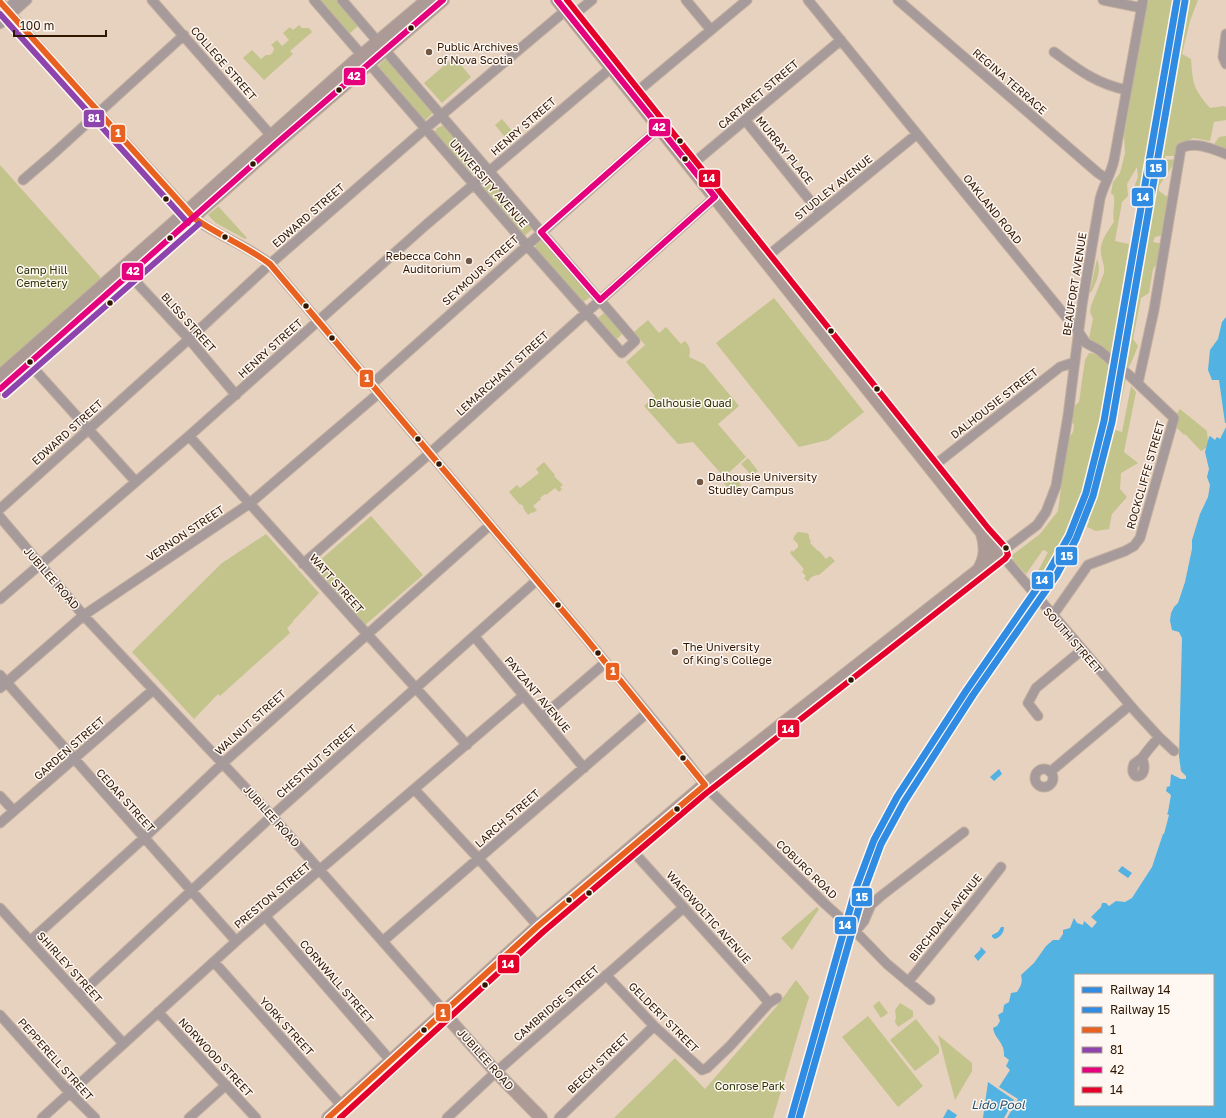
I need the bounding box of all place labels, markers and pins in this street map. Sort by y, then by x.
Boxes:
unlabelled marker [406,23,416,33]
place label: Public Archives of Nova Scotia [437,40,518,66]
marker: Public Archives of Nova Scotia [424,47,434,57]
unlabelled marker [334,85,344,95]
unlabelled marker [675,136,685,146]
unlabelled marker [680,154,690,164]
unlabelled marker [248,159,258,169]
unlabelled marker [161,194,171,204]
unlabelled marker [220,232,230,242]
unlabelled marker [165,233,175,243]
place label: Rebecca Cohn Auditorium [386,249,461,275]
marker: Rebecca Cohn Auditorium [464,256,474,266]
unlabelled marker [105,298,115,308]
unlabelled marker [301,301,311,311]
unlabelled marker [826,326,836,336]
unlabelled marker [327,333,337,343]
unlabelled marker [25,357,35,367]
unlabelled marker [872,384,882,394]
unlabelled marker [413,434,423,444]
unlabelled marker [434,459,444,469]
place label: Dalhousie University Studley Campus [708,470,817,496]
marker: Dalhousie University Studley Campus [695,477,705,487]
unlabelled marker [1001,543,1011,553]
unlabelled marker [553,600,563,610]
place label: The University of King's College [683,640,772,666]
marker: The University of King's College [670,647,680,657]
unlabelled marker [593,648,603,658]
unlabelled marker [846,675,856,685]
unlabelled marker [678,753,688,763]
unlabelled marker [672,804,682,814]
unlabelled marker [584,888,594,898]
unlabelled marker [564,895,574,905]
unlabelled marker [480,980,490,990]
unlabelled marker [419,1025,429,1035]

